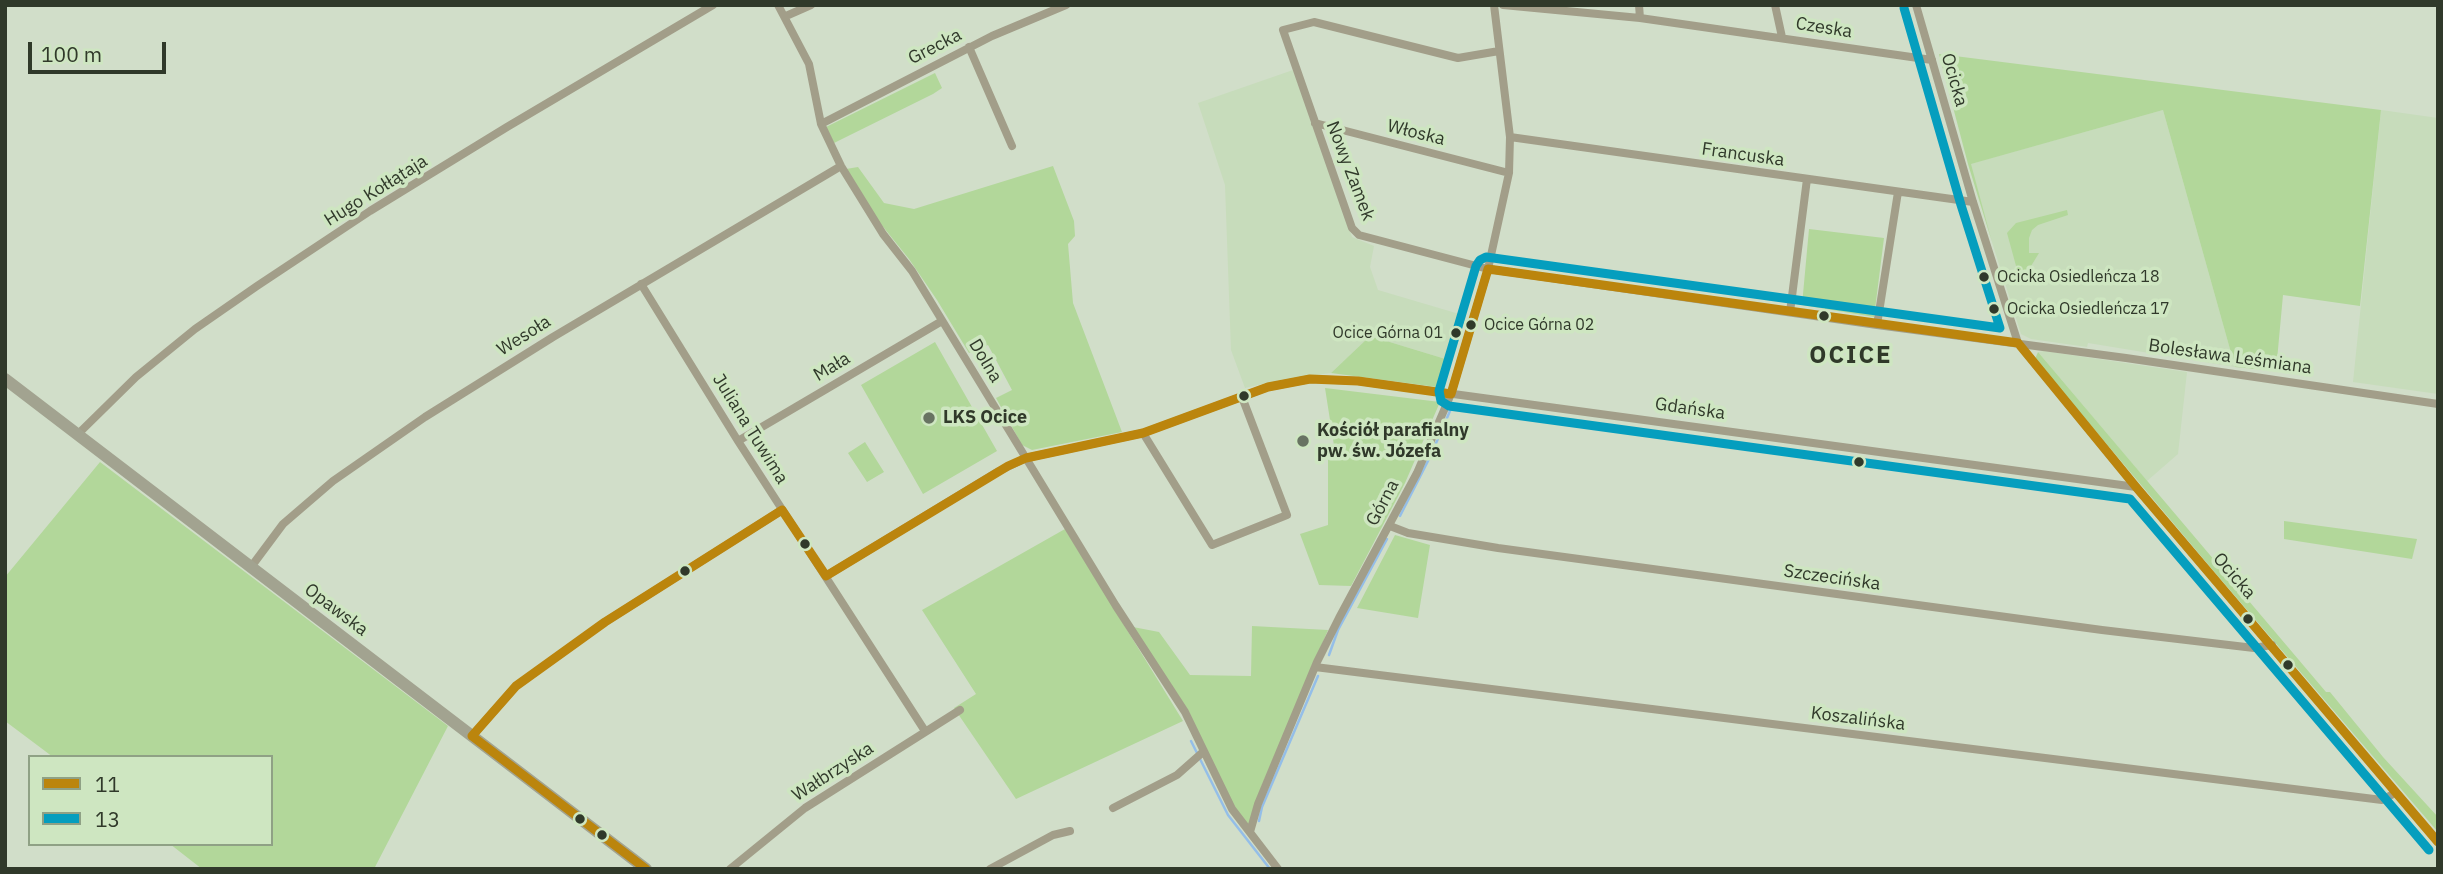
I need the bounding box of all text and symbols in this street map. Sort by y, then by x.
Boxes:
street label: Czeska [1794,13,1854,43]
street label: Grecka [905,24,965,70]
scale bar [32,28,170,72]
text: 100 m [41,40,102,68]
street label: Ocicka [1936,51,1972,109]
street label: Włoska [1385,115,1447,151]
street label: Nowy Zamek [1321,118,1379,224]
street label: Francuska [1700,139,1786,171]
street label: Hugo Kołłątaja [320,151,432,231]
place label: Ocicka Osiedleńcza 18 [1997,267,2159,287]
marker: Ocicka Osiedleńcza 18 [1977,270,1991,284]
place label: Ocicka Osiedleńcza 17 [2007,299,2169,319]
marker: Ocicka Osiedleńcza 17 [1987,302,2001,316]
unlabelled marker [1817,309,1831,323]
street label: Wesoła [493,311,555,361]
place label: Ocice Górna 02 [1484,315,1594,335]
marker: Ocice Górna 02 [1464,318,1478,332]
place label: Ocice Górna 01 [1333,323,1443,343]
marker: Ocice Górna 01 [1449,326,1463,340]
street label: Dolna [964,335,1006,387]
street label: Bolesława Leśmiana [2147,335,2313,379]
district label: OCICE [1810,342,1892,370]
street label: Mała [810,348,854,386]
street label: Juliana Tuwima [708,370,792,488]
unlabelled marker [1237,389,1251,403]
street label: Gdańska [1654,393,1726,425]
place label: LKS Ocice [943,407,1027,429]
marker: LKS Ocice [921,410,937,426]
place label: Kościół parafialny pw. św. Józefa [1317,420,1469,462]
marker: Kościół parafialny pw. św. Józefa [1295,433,1311,449]
unlabelled marker [1852,455,1866,469]
street label: Górna [1362,476,1404,530]
unlabelled marker [798,537,812,551]
street label: Ocicka [2208,548,2260,604]
street label: Szczecińska [1782,561,1882,595]
unlabelled marker [678,564,692,578]
street label: Opawska [300,579,372,641]
unlabelled marker [2241,612,2255,626]
unlabelled marker [2281,658,2295,672]
street label: Koszalińska [1810,702,1906,736]
street label: Wałbrzyska [788,738,878,806]
legend [28,755,273,846]
text: 11 [95,770,120,798]
text: 13 [95,805,120,833]
unlabelled marker [573,812,587,826]
unlabelled marker [595,828,609,842]

